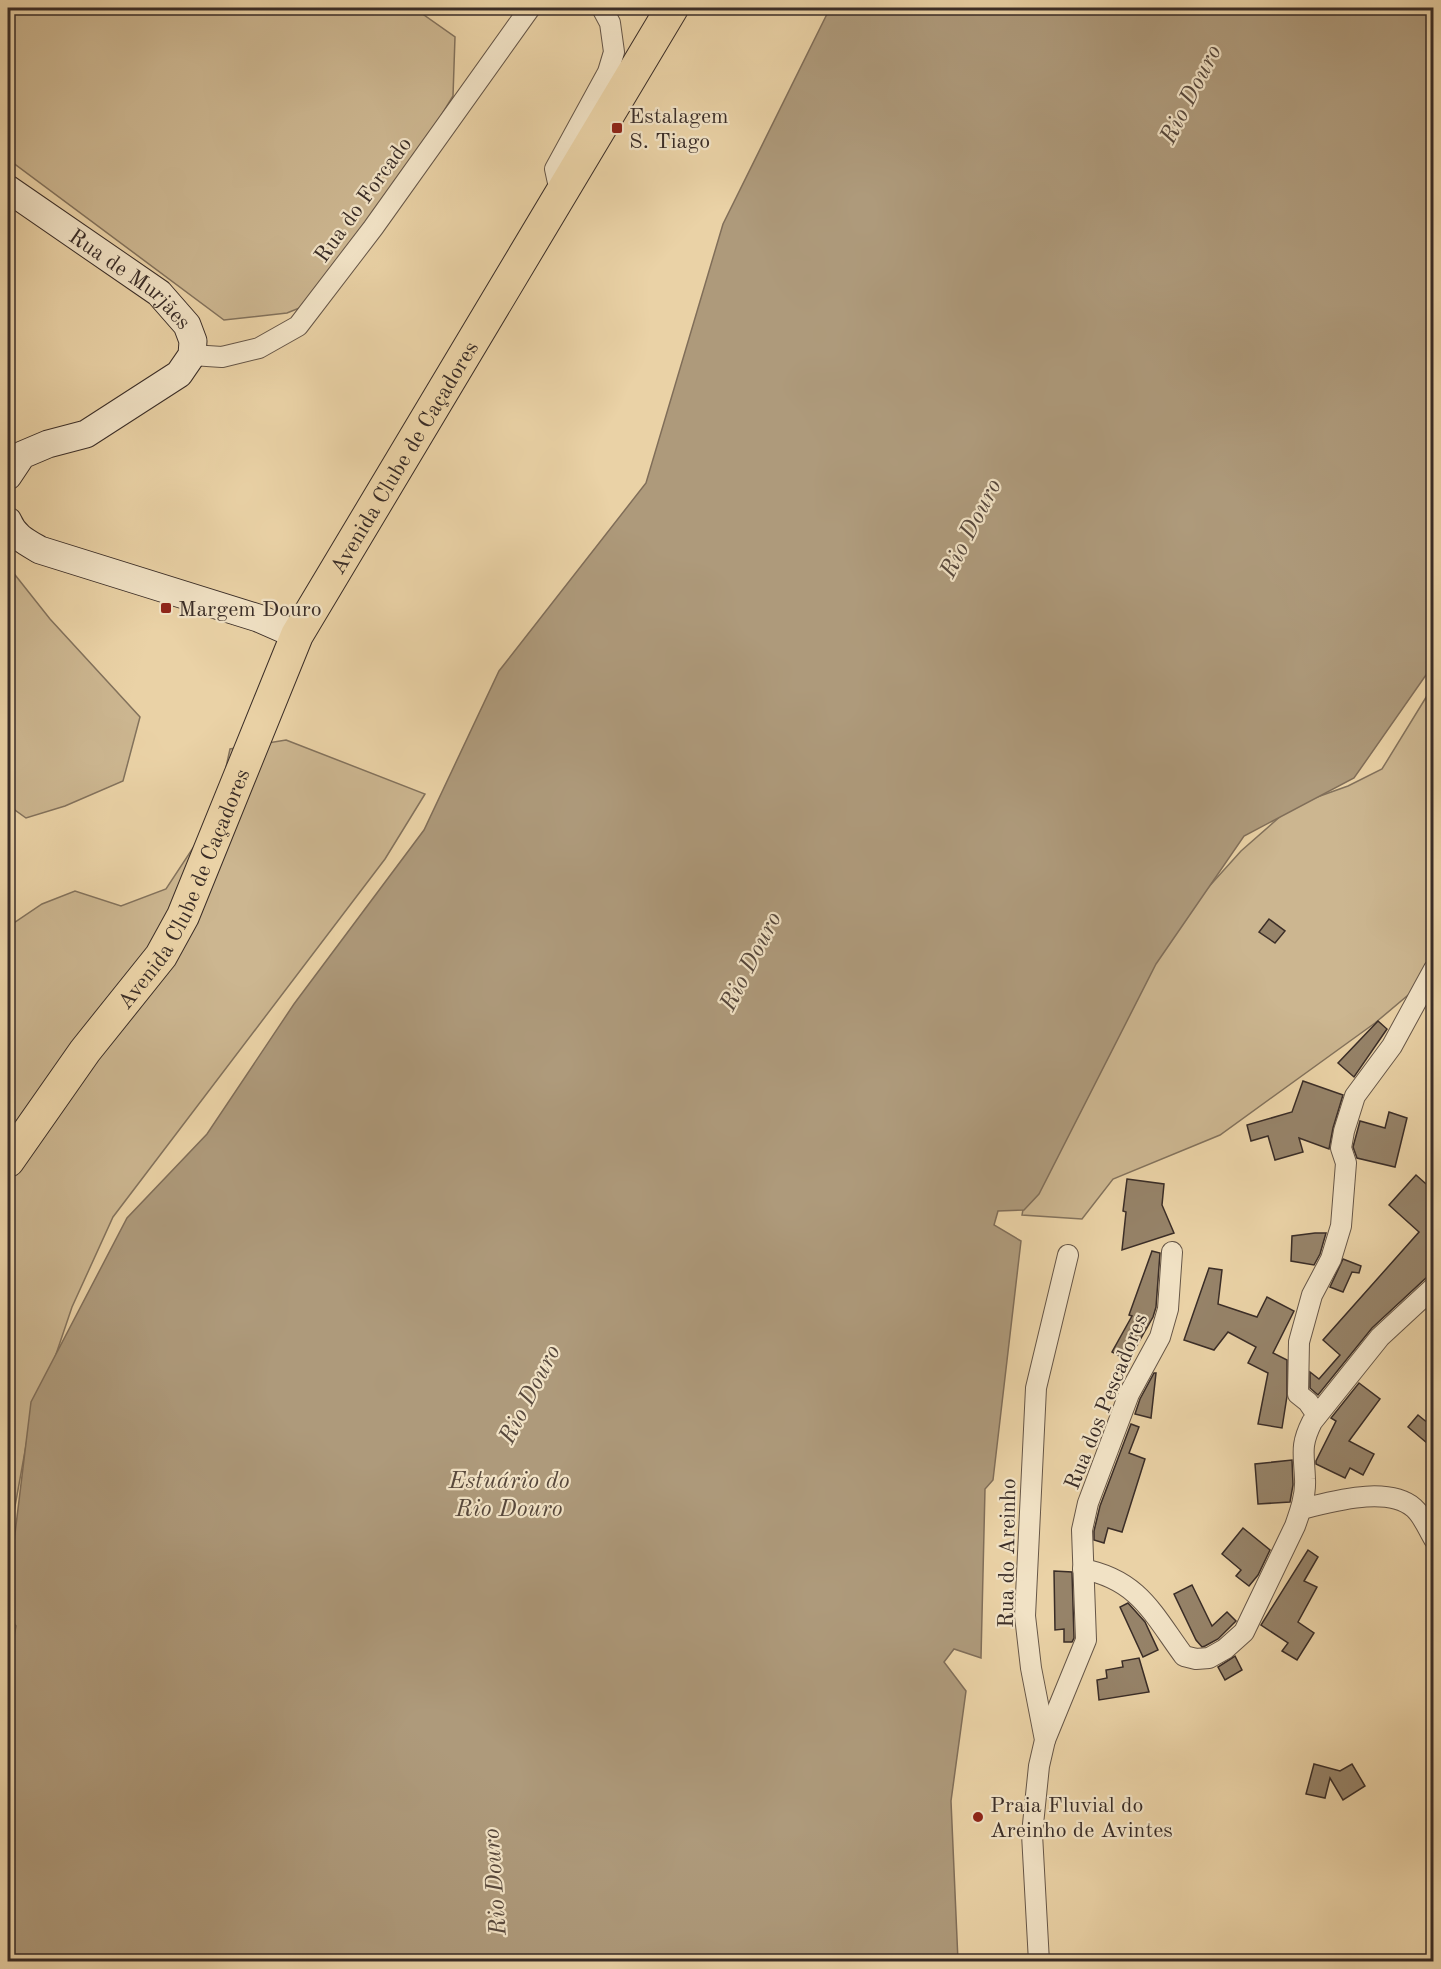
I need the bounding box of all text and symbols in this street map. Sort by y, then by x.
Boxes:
water label: Rio Douro [1156,42,1227,149]
place label: Estalagem S. Tiago [629,106,729,153]
marker: Estalagem S. Tiago [610,121,624,135]
street label: Rua do Forcado [311,133,416,267]
street label: Rua de Murjães [64,225,194,334]
street label: Avenida Clube de Caçadores [327,338,483,579]
water label: Rio Douro [936,476,1007,583]
place label: Margem Douro [178,599,322,621]
marker: Margem Douro [159,601,173,615]
street label: Avenida Clube de Caçadores [114,766,255,1014]
water label: Rio Douro [716,909,787,1016]
street label: Rua dos Pescadores [1062,1311,1152,1493]
water label: Rio Douro [495,1342,566,1449]
water label: Estuário do Rio Douro [447,1470,570,1522]
street label: Rua do Areinho [996,1478,1020,1628]
place label: Praia Fluvial do Areinho de Avintes [990,1795,1173,1842]
marker: Praia Fluvial do Areinho de Avintes [971,1810,985,1824]
water label: Rio Douro [480,1827,512,1937]

